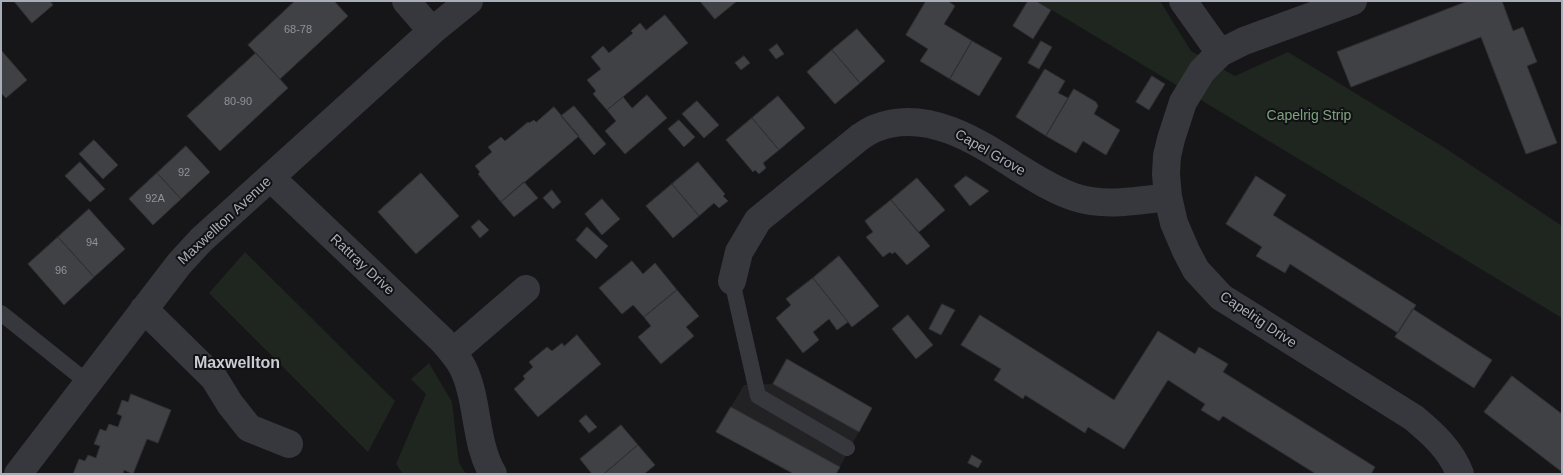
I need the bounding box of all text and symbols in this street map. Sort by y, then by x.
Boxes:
house number: 68-78 [284,23,312,37]
house number: 80-90 [224,95,252,109]
park label: Capelrig Strip [1267,108,1351,124]
street label: Capel Grove [952,126,1028,180]
house number: 92 [178,166,190,180]
street label: Maxwellton Avenue [175,174,275,268]
house number: 92A [145,192,165,206]
street label: Rattray Drive [326,231,398,299]
house number: 94 [86,236,98,250]
house number: 96 [55,264,67,278]
street label: Capelrig Drive [1217,288,1299,352]
district label: Maxwellton [194,354,280,374]

